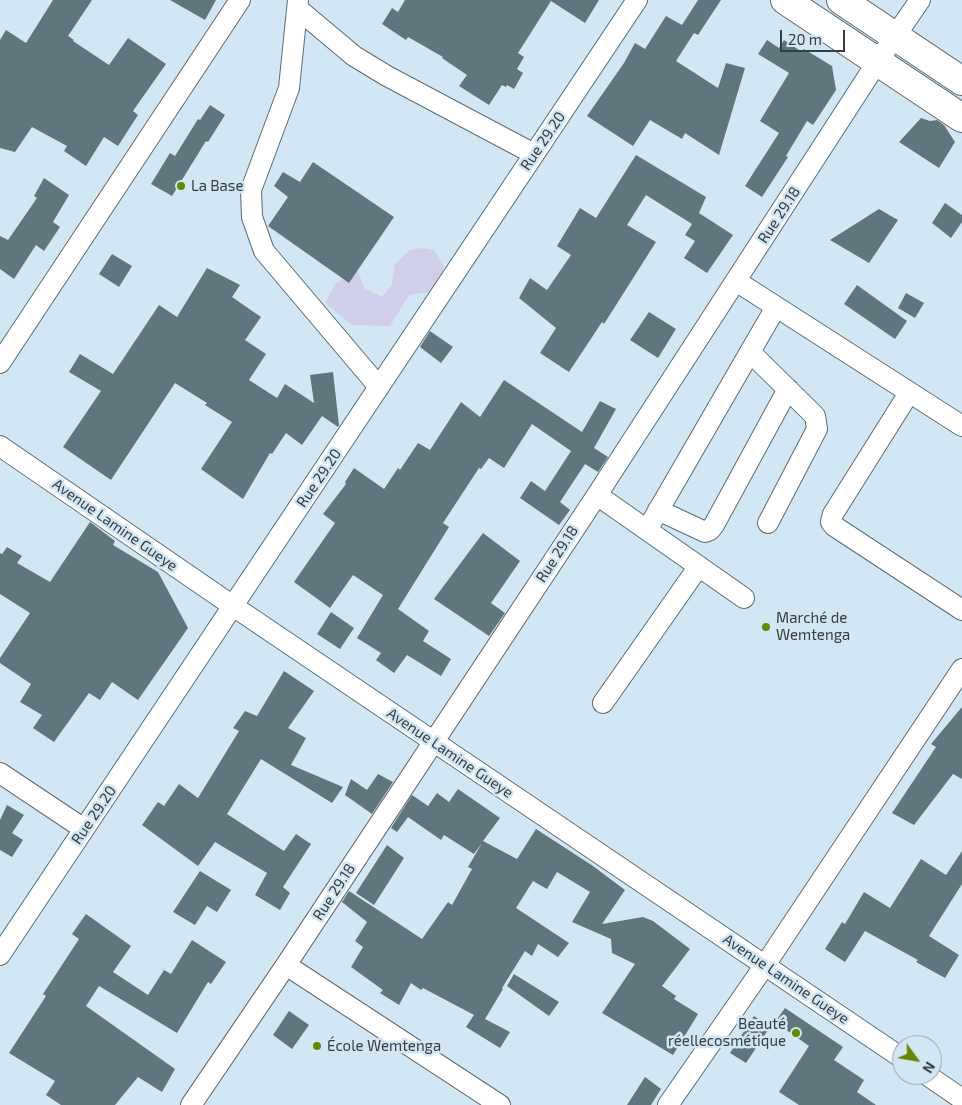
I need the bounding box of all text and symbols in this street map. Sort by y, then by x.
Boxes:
scale bar [782,20,847,52]
text: 20 m [788,30,822,48]
street label: Rue 29.20 [517,108,569,174]
place label: La Base [191,177,243,195]
marker: La Base [175,180,187,192]
street label: Rue 29.18 [754,183,804,247]
street label: Rue 29.20 [293,445,345,511]
street label: Avenue Lamine Gueye [49,475,181,575]
street label: Rue 29.18 [532,522,582,586]
place label: Marché de Wemtenga [776,609,850,644]
marker: Marché de Wemtenga [760,621,772,633]
street label: Avenue Lamine Gueye [383,704,517,802]
street label: Rue 29.20 [68,782,120,848]
street label: Rue 29.18 [309,860,359,924]
street label: Avenue Lamine Gueye [719,930,853,1028]
place label: Beauté réellecosmétique [668,1015,786,1050]
marker: Beauté réellecosmétique [790,1027,802,1039]
north arrow [892,1035,942,1085]
place label: École Wemtenga [327,1037,441,1055]
marker: École Wemtenga [311,1040,323,1052]
text: N [919,1059,939,1076]

